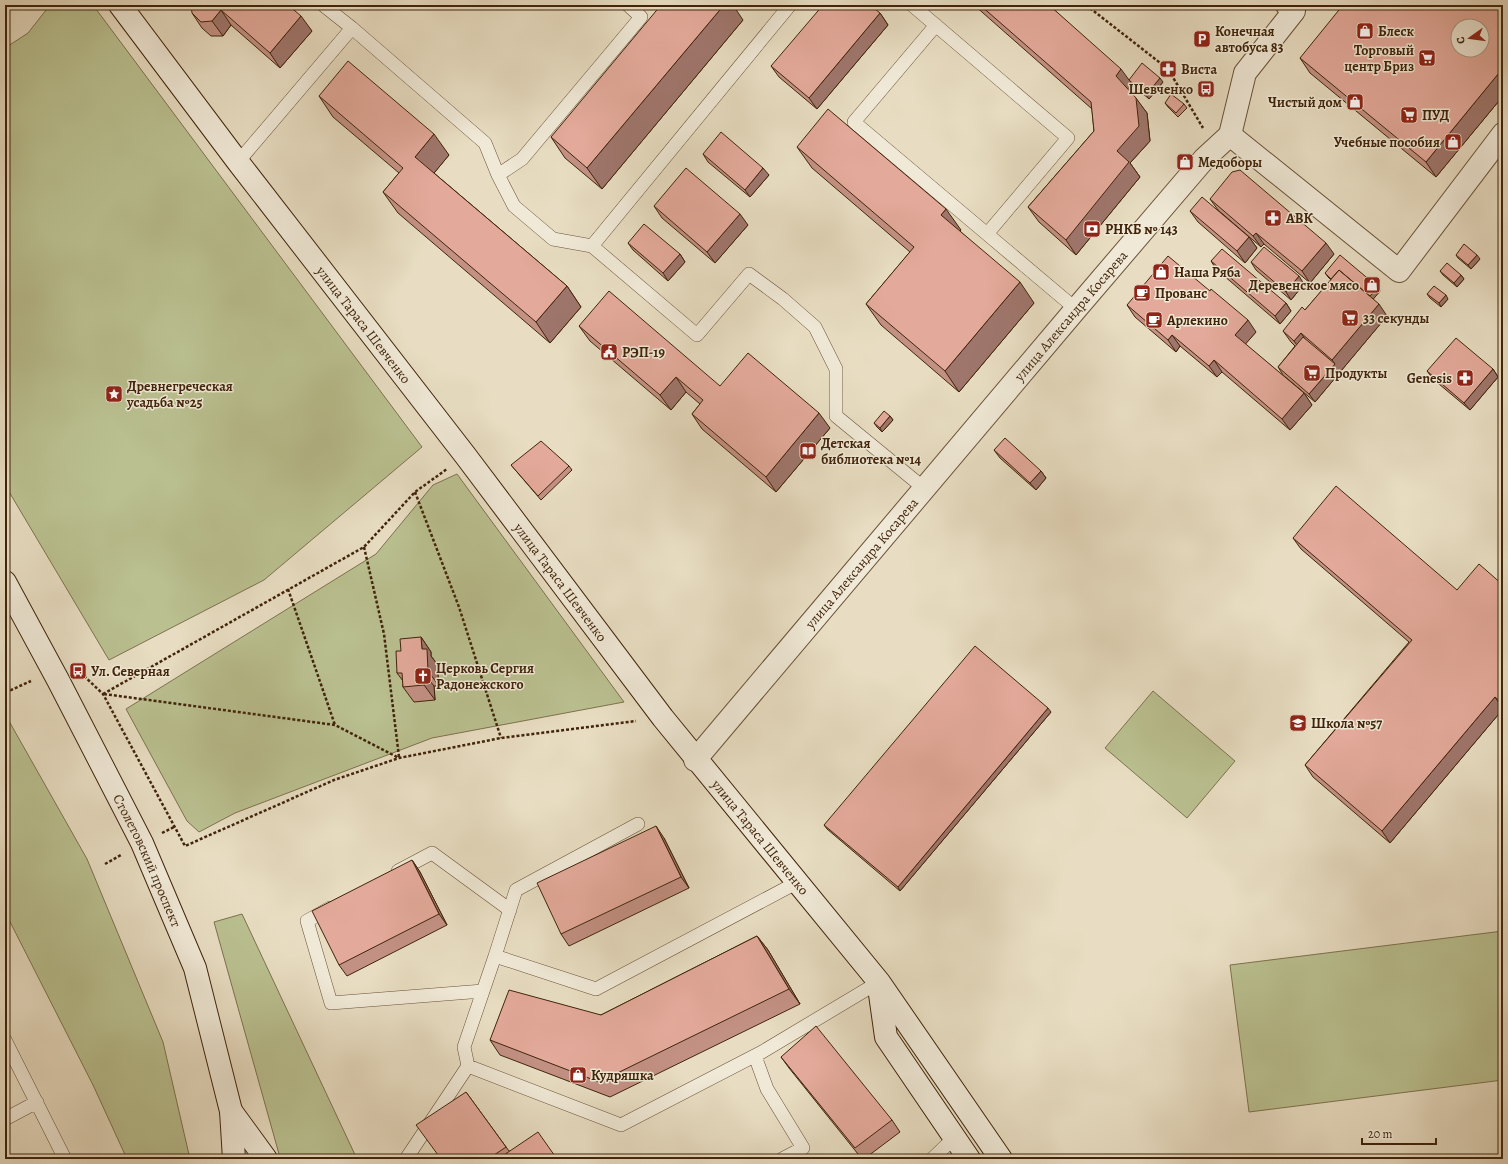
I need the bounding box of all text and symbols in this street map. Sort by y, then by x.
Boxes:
north arrow [1450,18,1490,58]
shop icon: Блеск [1355,21,1375,41]
place label: Конечная автобуса 83 [1215,22,1283,57]
place label: Блеск [1378,22,1414,41]
parking icon: Конечная автобуса 83 [1192,29,1212,49]
text: С [1453,35,1469,45]
place label: Торговый центр Бриз [1344,41,1414,76]
supermarket icon: Торговый центр Бриз [1417,48,1437,68]
pharmacy icon: Виста [1158,59,1178,79]
place label: Виста [1181,60,1217,79]
bus stop icon: Шевченко [1196,79,1216,99]
place label: Шевченко [1129,80,1193,99]
shop icon: Чистый дом [1345,92,1365,112]
place label: Чистый дом [1268,93,1343,112]
supermarket icon: ПУД [1399,105,1419,125]
place label: ПУД [1422,106,1450,125]
shop icon: Учебные пособия [1443,132,1463,152]
place label: Учебные пособия [1334,133,1440,152]
shop icon: Медоборы [1175,152,1195,172]
place label: Медоборы [1198,153,1262,172]
pharmacy icon: АВК [1263,208,1283,228]
place label: АВК [1285,209,1314,228]
bank icon: РНКБ № 143 [1082,219,1102,239]
place label: РНКБ № 143 [1105,220,1178,239]
street label: улица Александра Косарева [1009,246,1132,386]
street label: улица Тараса Шевченко [312,261,416,387]
shop icon: Наша Ряба [1151,262,1171,282]
place label: Наша Ряба [1174,263,1241,282]
shop icon: Деревенское мясо [1362,275,1382,295]
place label: Деревенское мясо [1249,276,1359,295]
cafe icon: Прованс [1132,283,1152,303]
place label: Прованс [1155,284,1207,303]
supermarket icon: 33 секунды [1340,308,1360,328]
place label: 33 секунды [1363,309,1430,328]
cafe icon: Арлекино [1144,310,1164,330]
place label: Арлекино [1166,311,1228,330]
public building icon: РЭП-19 [599,342,619,362]
place label: РЭП-19 [622,343,665,362]
supermarket icon: Продукты [1302,363,1322,383]
place label: Продукты [1325,364,1387,383]
pharmacy icon: Genesis [1455,368,1475,388]
place label: Genesis [1407,369,1452,388]
place label: Древнегреческая усадьба №25 [126,377,233,412]
place icon: Древнегреческая усадьба №25 [104,384,124,404]
place label: Детская библиотека №14 [821,434,921,469]
library icon: Детская библиотека №14 [798,441,818,461]
street label: улица Александра Косарева [800,493,923,633]
street label: улица Тараса Шевченко [509,518,612,645]
place label: Церковь Сергия Радонежского [436,659,534,694]
bus stop icon: Ул. Северная [68,661,88,681]
place label: Ул. Северная [91,662,170,681]
church icon: Церковь Сергия Радонежского [413,666,433,686]
school or university icon: Школа №57 [1288,713,1308,733]
place label: Школа №57 [1311,714,1382,733]
street label: улица Тараса Шевченко [707,774,813,899]
street label: Столетовский проспект [109,791,186,930]
shop icon: Кудряшка [568,1065,588,1085]
place label: Кудряшка [591,1066,654,1085]
scale bar [1362,1120,1436,1146]
text: 20 m [1368,1126,1392,1142]

